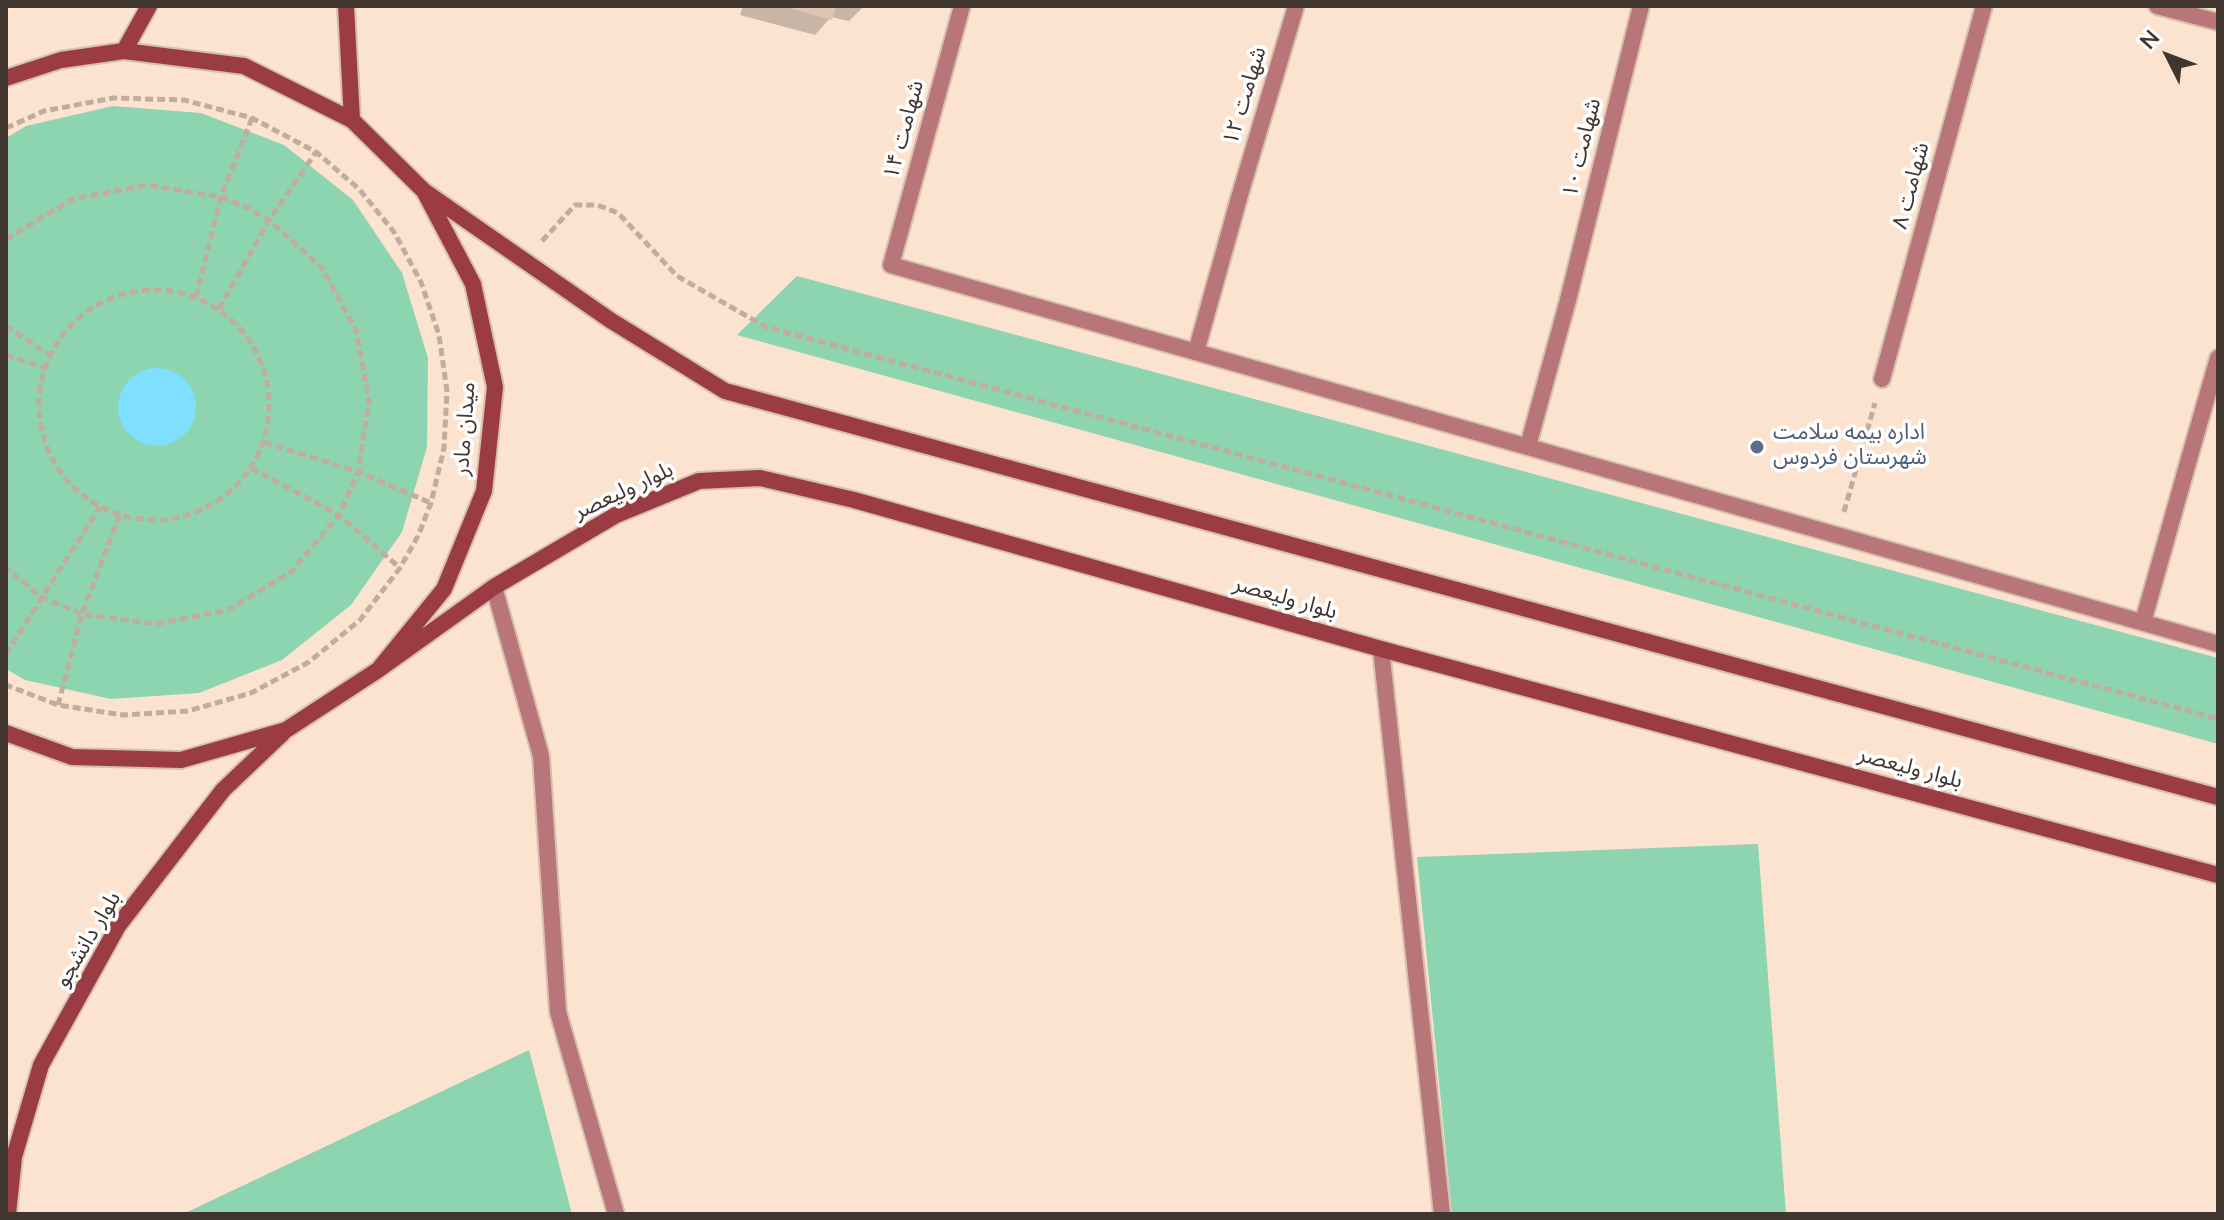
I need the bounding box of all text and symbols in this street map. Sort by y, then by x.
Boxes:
north arrow [2128,16,2208,96]
text: N [2134,24,2167,56]
street label: شهامت ۱۲ [1219,44,1273,148]
street label: شهامت ۱۴ [879,78,931,182]
street label: شهامت ۱۰ [1558,96,1608,200]
street label: شهامت ۸ [1888,140,1936,232]
street label: میدان مادر [450,381,482,477]
place label: اداره بیمه سلامت شهرستان فردوس [1773,421,1927,472]
marker: اداره بیمه سلامت شهرستان فردوس [1748,438,1766,456]
street label: بلوار ولیعصر [570,457,678,527]
street label: بلوار ولیعصر [1230,572,1340,626]
street label: بلوار ولیعصر [1855,742,1965,796]
street label: بلوار دانشجو [50,888,128,992]

